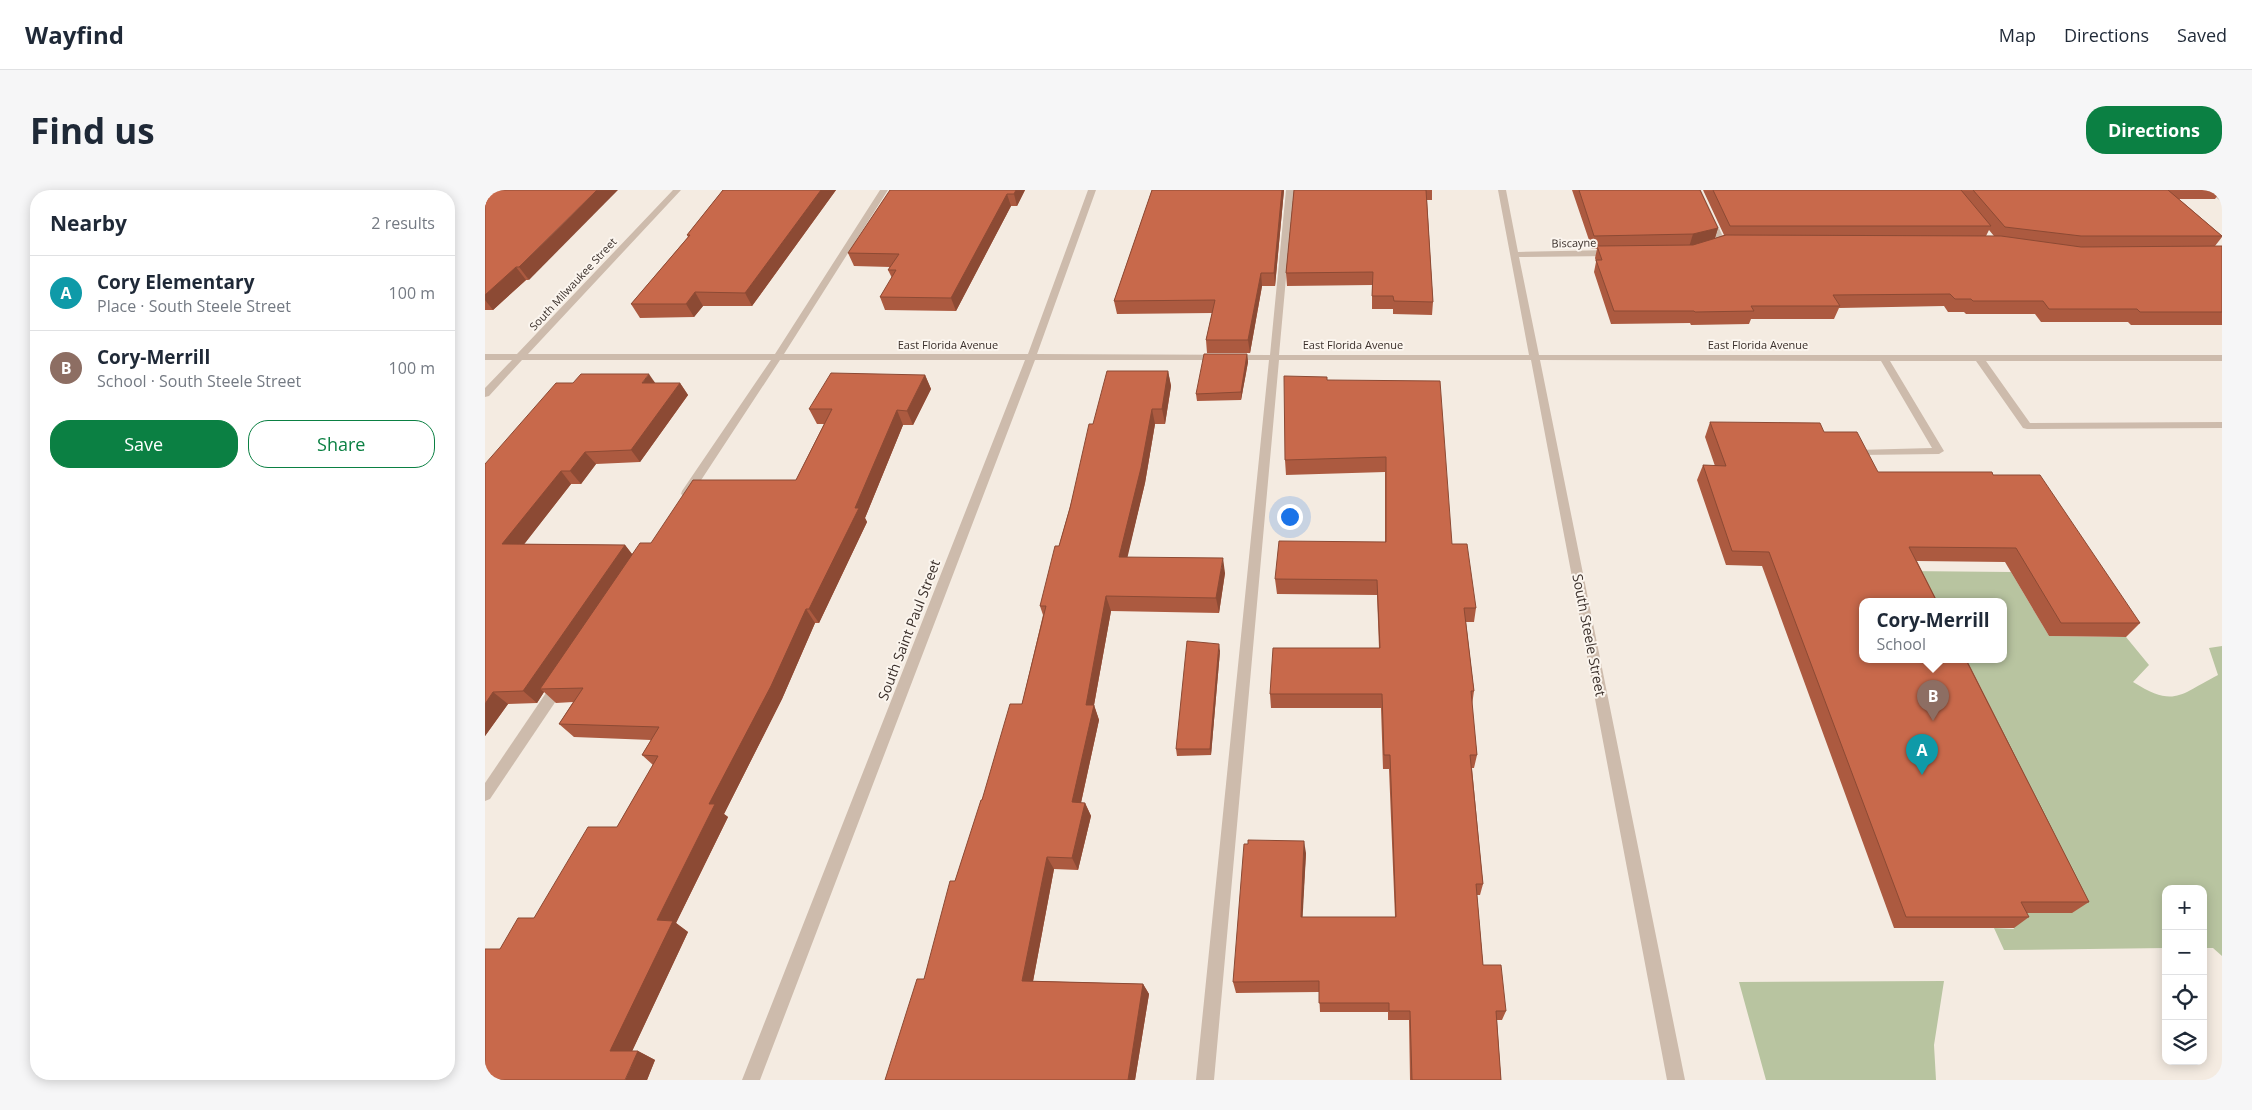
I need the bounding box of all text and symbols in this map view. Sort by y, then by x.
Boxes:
text: Wayfind [25,18,124,51]
text: Map [1999,23,2036,47]
text: Directions [2064,23,2149,47]
text: Saved [2177,23,2227,47]
button: Directions [2086,106,2222,154]
text: Find us [30,107,155,154]
text: Nearby [50,209,127,237]
text: 2 results [371,212,435,234]
street label: South Milwaukee Street [526,234,620,333]
street label: Biscayne [1551,235,1597,250]
text: Cory Elementary [97,269,254,295]
text: A [60,282,72,304]
text: 100 m [389,282,435,304]
text: Place · South Steele Street [97,295,291,317]
street label: East Florida Avenue [898,337,998,352]
street label: East Florida Avenue [1303,337,1403,352]
street label: East Florida Avenue [1708,337,1808,352]
text: Cory-Merrill [97,344,210,370]
text: B [61,357,71,379]
text: 100 m [389,357,435,379]
text: School · South Steele Street [97,370,301,392]
button: Save [50,420,238,468]
button: Share [248,420,435,468]
your location [1277,504,1303,530]
street label: South Saint Paul Street [873,557,944,703]
street label: South Steele Street [1568,572,1611,698]
popup [1859,598,2007,663]
text: Cory-Merrill [1876,607,1990,633]
text: School [1876,633,1926,655]
pin: B [1917,680,1949,721]
pin: A [1906,734,1938,775]
map controls [2162,885,2207,1065]
button: + [2162,885,2207,930]
button: − [2162,930,2207,975]
button: locate [2162,975,2207,1020]
button: layers [2162,1020,2207,1065]

